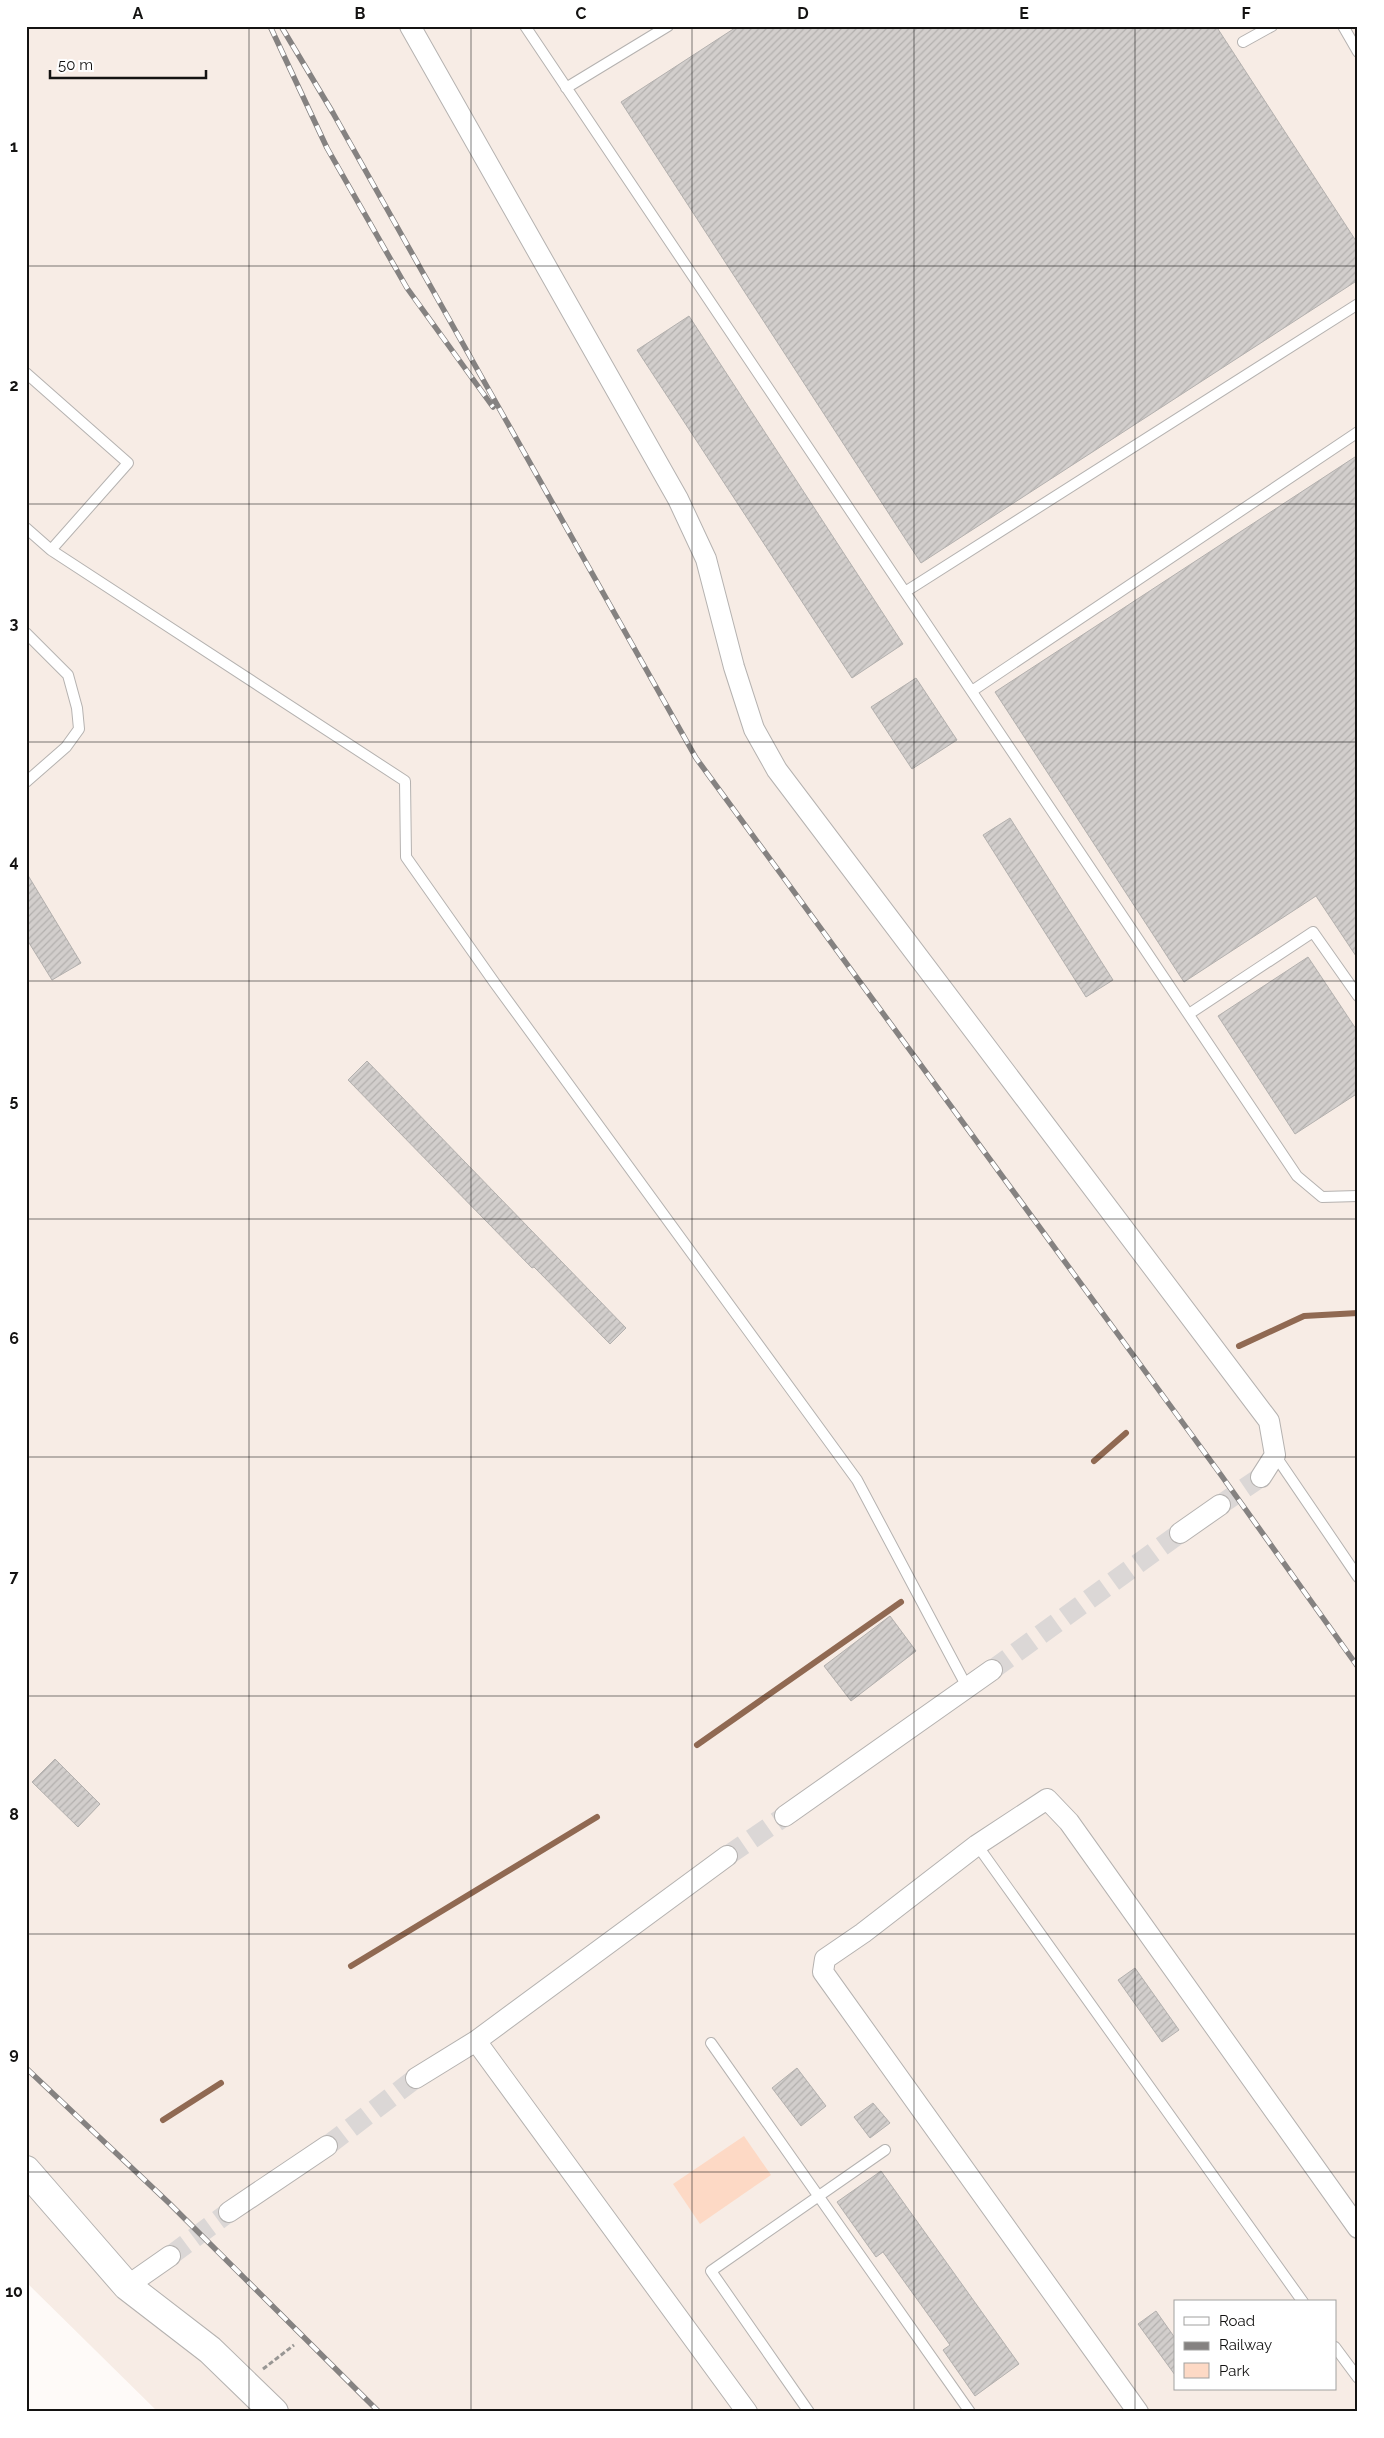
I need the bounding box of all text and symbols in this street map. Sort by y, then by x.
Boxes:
text: A [133,4,144,23]
text: B [355,4,366,23]
text: C [576,4,587,23]
text: D [797,4,809,23]
text: E [1019,4,1029,23]
text: F [1241,4,1251,23]
scale bar [50,48,206,80]
text: 50 m [58,56,93,74]
text: 1 [10,137,18,156]
text: 2 [9,376,19,395]
text: 3 [10,614,19,633]
text: 4 [9,852,19,871]
text: 5 [10,1091,19,1110]
text: 6 [9,1329,19,1348]
text: 7 [10,1567,19,1586]
text: 8 [9,1805,19,1824]
text: 9 [9,2044,19,2063]
text: 10 [5,2282,23,2301]
legend [1174,2300,1336,2390]
text: Road [1219,2312,1255,2330]
text: Railway [1219,2336,1272,2354]
text: Park [1219,2362,1250,2380]

